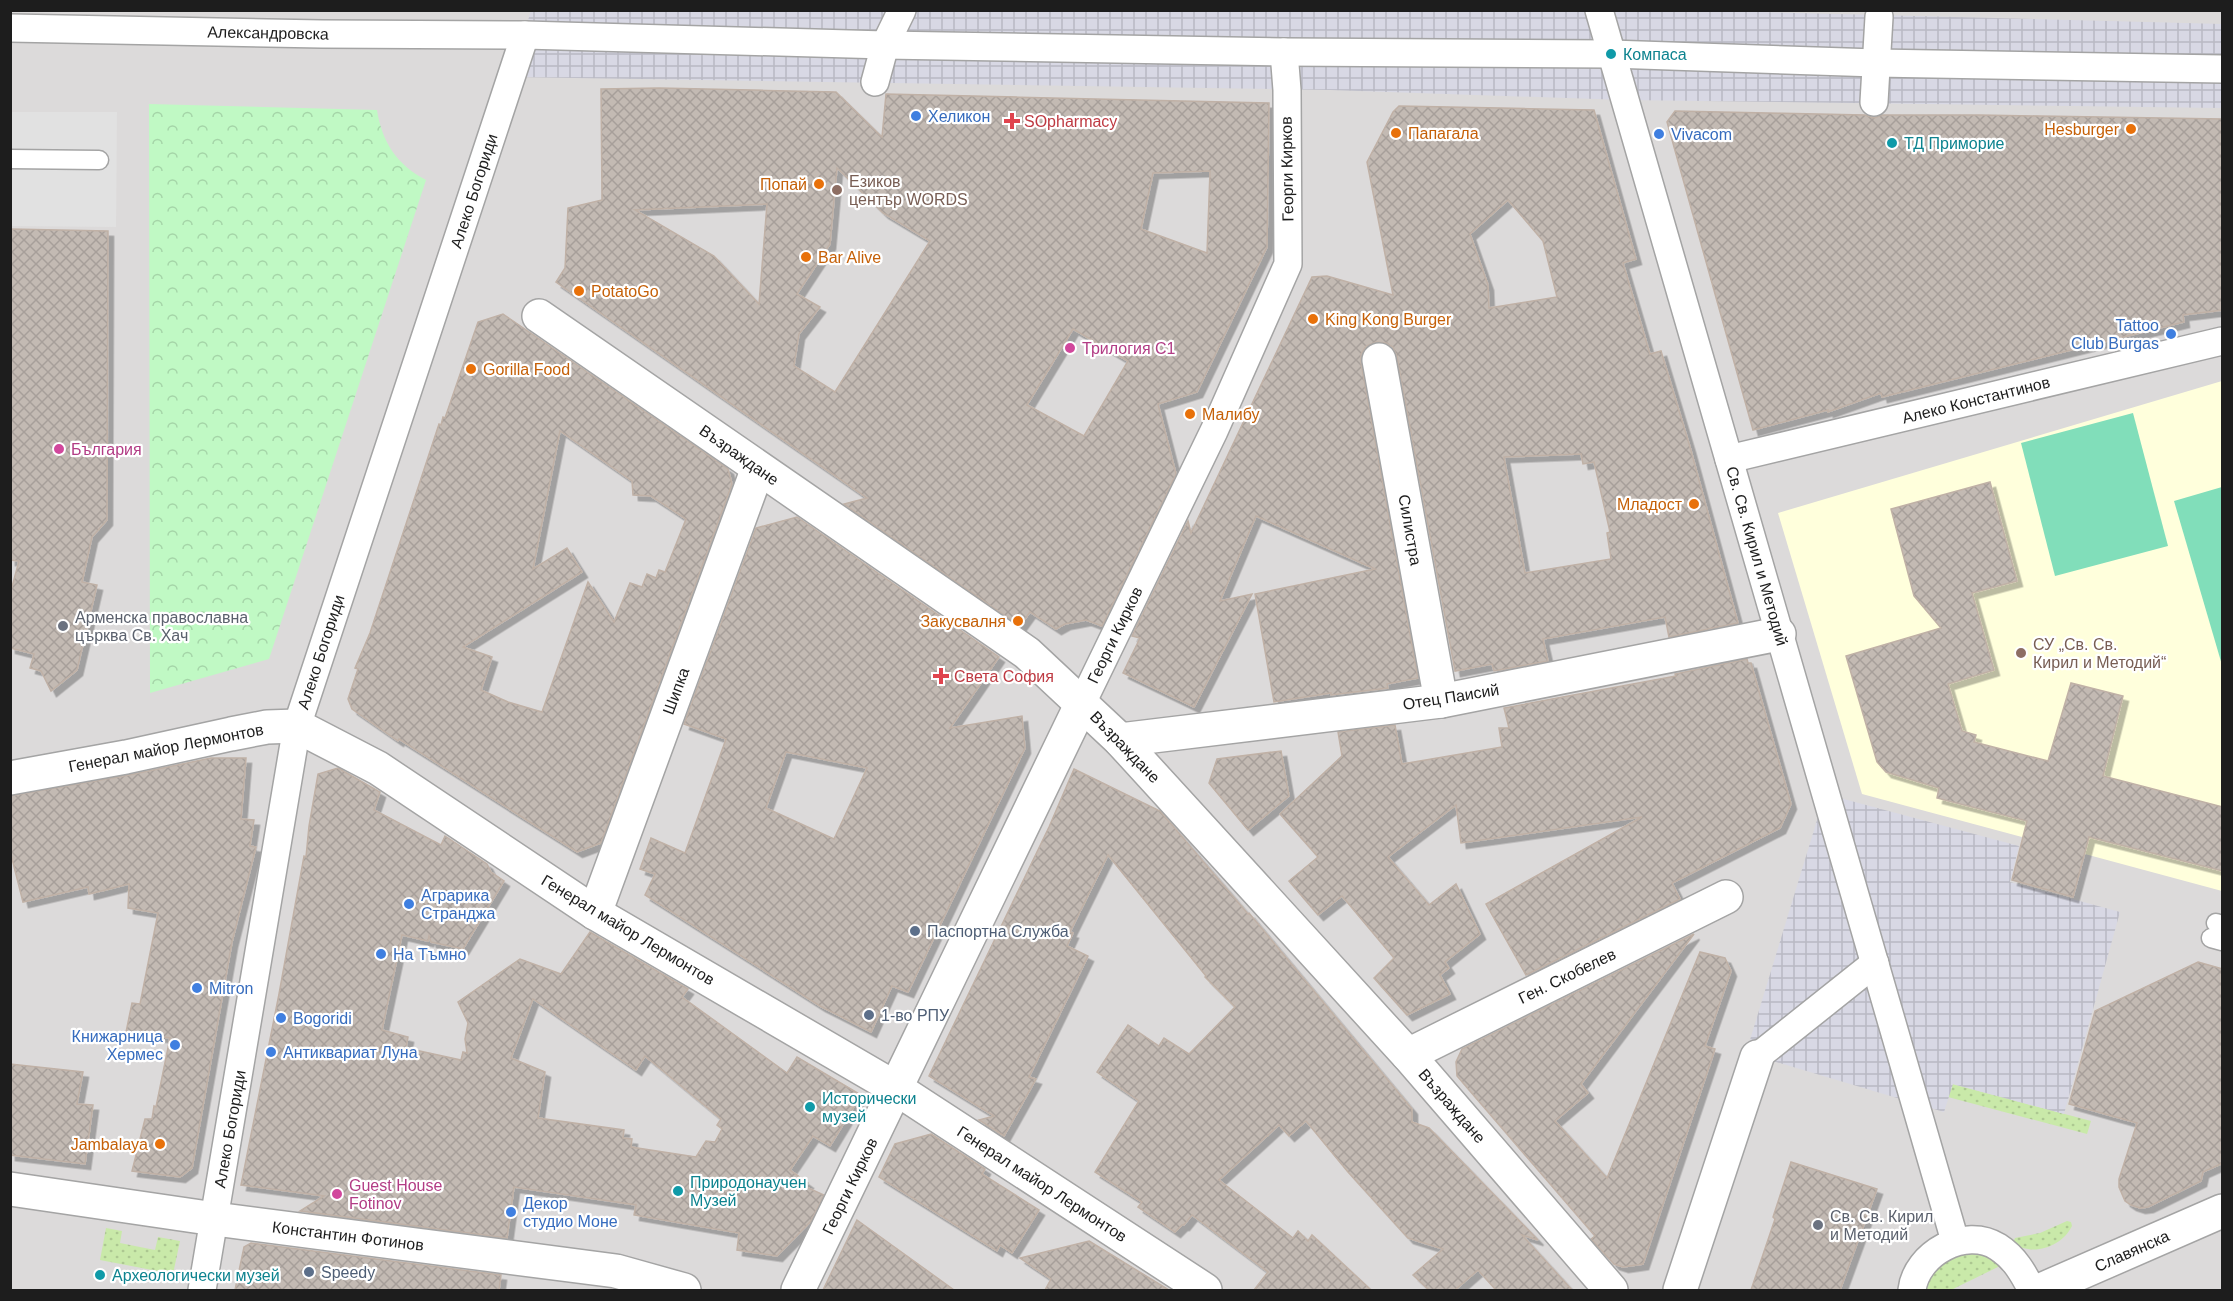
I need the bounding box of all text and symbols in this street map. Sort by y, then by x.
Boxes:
street label: Александровска [207,23,329,43]
place label: Компаса [1623,46,1687,63]
marker: Компаса [1604,47,1618,61]
place label: Хеликон [928,108,990,125]
marker: Хеликон [909,109,923,123]
place label: SOpharmacy [1024,113,1117,130]
marker: SOpharmacy [1005,114,1019,128]
street label: Георги Кирков [1278,116,1296,222]
place label: Hesburger [2044,121,2120,138]
marker: Hesburger [2124,122,2138,136]
place label: Папагала [1408,125,1479,142]
marker: Папагала [1389,126,1403,140]
place label: Vivacom [1671,126,1732,143]
marker: Vivacom [1652,127,1666,141]
street label: Алеко Богориди [447,132,501,250]
place label: ТД Приморие [1904,135,2005,152]
marker: ТД Приморие [1885,136,1899,150]
place label: Езиков център WORDS [849,173,968,208]
place label: Попай [760,176,807,193]
marker: Попай [812,177,826,191]
marker: Езиков център WORDS [830,183,844,197]
place label: Bar Alive [818,249,881,266]
marker: Bar Alive [799,250,813,264]
place label: PotatoGo [591,283,659,300]
marker: PotatoGo [572,284,586,298]
place label: King Kong Burger [1325,311,1452,328]
marker: King Kong Burger [1306,312,1320,326]
place label: Tattoo Club Burgas [2071,317,2159,352]
marker: Tattoo Club Burgas [2164,327,2178,341]
place label: Трилогия С1 [1082,340,1176,357]
marker: Трилогия С1 [1063,341,1077,355]
place label: Gorilla Food [483,361,570,378]
marker: Gorilla Food [464,362,478,376]
street label: Алеко Константинов [1900,373,2052,427]
place label: Малибу [1202,406,1260,423]
marker: Малибу [1183,407,1197,421]
street label: Възраждане [696,422,782,489]
place label: България [71,441,142,458]
marker: България [52,442,66,456]
street label: Св. Св. Кирил и Методий [1723,464,1791,648]
street label: Силистра [1395,493,1425,567]
place label: Младост [1617,496,1683,513]
marker: Младост [1687,497,1701,511]
street label: Георги Кирков [1084,584,1146,686]
street label: Алеко Богориди [294,593,348,711]
place label: Арменска православна църква Св. Хач [75,609,248,644]
place label: Закусвалня [920,613,1006,630]
marker: Закусвалня [1011,614,1025,628]
marker: Арменска православна църква Св. Хач [56,619,70,633]
place label: СУ „Св. Св. Кирил и Методий“ [2033,636,2166,671]
marker: СУ „Св. Св. Кирил и Методий“ [2014,646,2028,660]
street label: Шипка [660,665,692,717]
marker: Света София [932,667,950,685]
place label: Света София [954,668,1054,685]
street label: Отец Паисий [1402,681,1500,713]
street label: Възраждане [1087,708,1163,786]
street label: Генерал майор Лермонтов [67,721,265,775]
street label: Генерал майор Лермонтов [539,872,717,988]
place label: Аграрика Странджа [421,887,496,922]
marker: Аграрика Странджа [402,897,416,911]
place label: Паспортна Служба [927,923,1069,940]
marker: Паспортна Служба [908,924,922,938]
street label: Ген. Скобелев [1516,945,1618,1007]
place label: На Тъмно [393,946,467,963]
marker: На Тъмно [374,947,388,961]
place label: Mitron [209,980,253,997]
marker: Mitron [190,981,204,995]
place label: 1-во РПУ [881,1007,950,1024]
marker: 1-во РПУ [862,1008,876,1022]
place label: Bogoridi [293,1010,352,1027]
marker: Bogoridi [274,1011,288,1025]
place label: Книжарница Хермес [72,1028,163,1063]
marker: Книжарница Хермес [168,1038,182,1052]
place label: Антиквариат Луна [283,1044,418,1061]
marker: Антиквариат Луна [264,1045,278,1059]
street label: Възраждане [1415,1066,1489,1147]
street label: Алеко Богориди [211,1069,249,1189]
place label: Исторически музей [822,1090,917,1125]
marker: Исторически музей [803,1100,817,1114]
street label: Генерал майор Лермонтов [954,1123,1130,1245]
street label: Георги Кирков [819,1135,881,1237]
place label: Jambalaya [71,1136,148,1153]
marker: Jambalaya [153,1137,167,1151]
place label: Природонаучен Музей [690,1174,807,1209]
place label: Guest House Fotinov [349,1177,442,1212]
marker: Природонаучен Музей [671,1184,685,1198]
marker: Guest House Fotinov [330,1187,344,1201]
place label: Декор студио Моне [523,1195,618,1230]
marker: Декор студио Моне [504,1205,518,1219]
place label: Св. Св. Кирил и Методий [1830,1208,1933,1243]
street label: Константин Фотинов [271,1218,425,1254]
marker: Св. Св. Кирил и Методий [1811,1218,1825,1232]
street label: Славянска [2092,1227,2172,1275]
place label: Speedy [321,1264,375,1281]
marker: Speedy [302,1265,316,1279]
place label: Археологически музей [112,1267,280,1284]
marker: Археологически музей [93,1268,107,1282]

